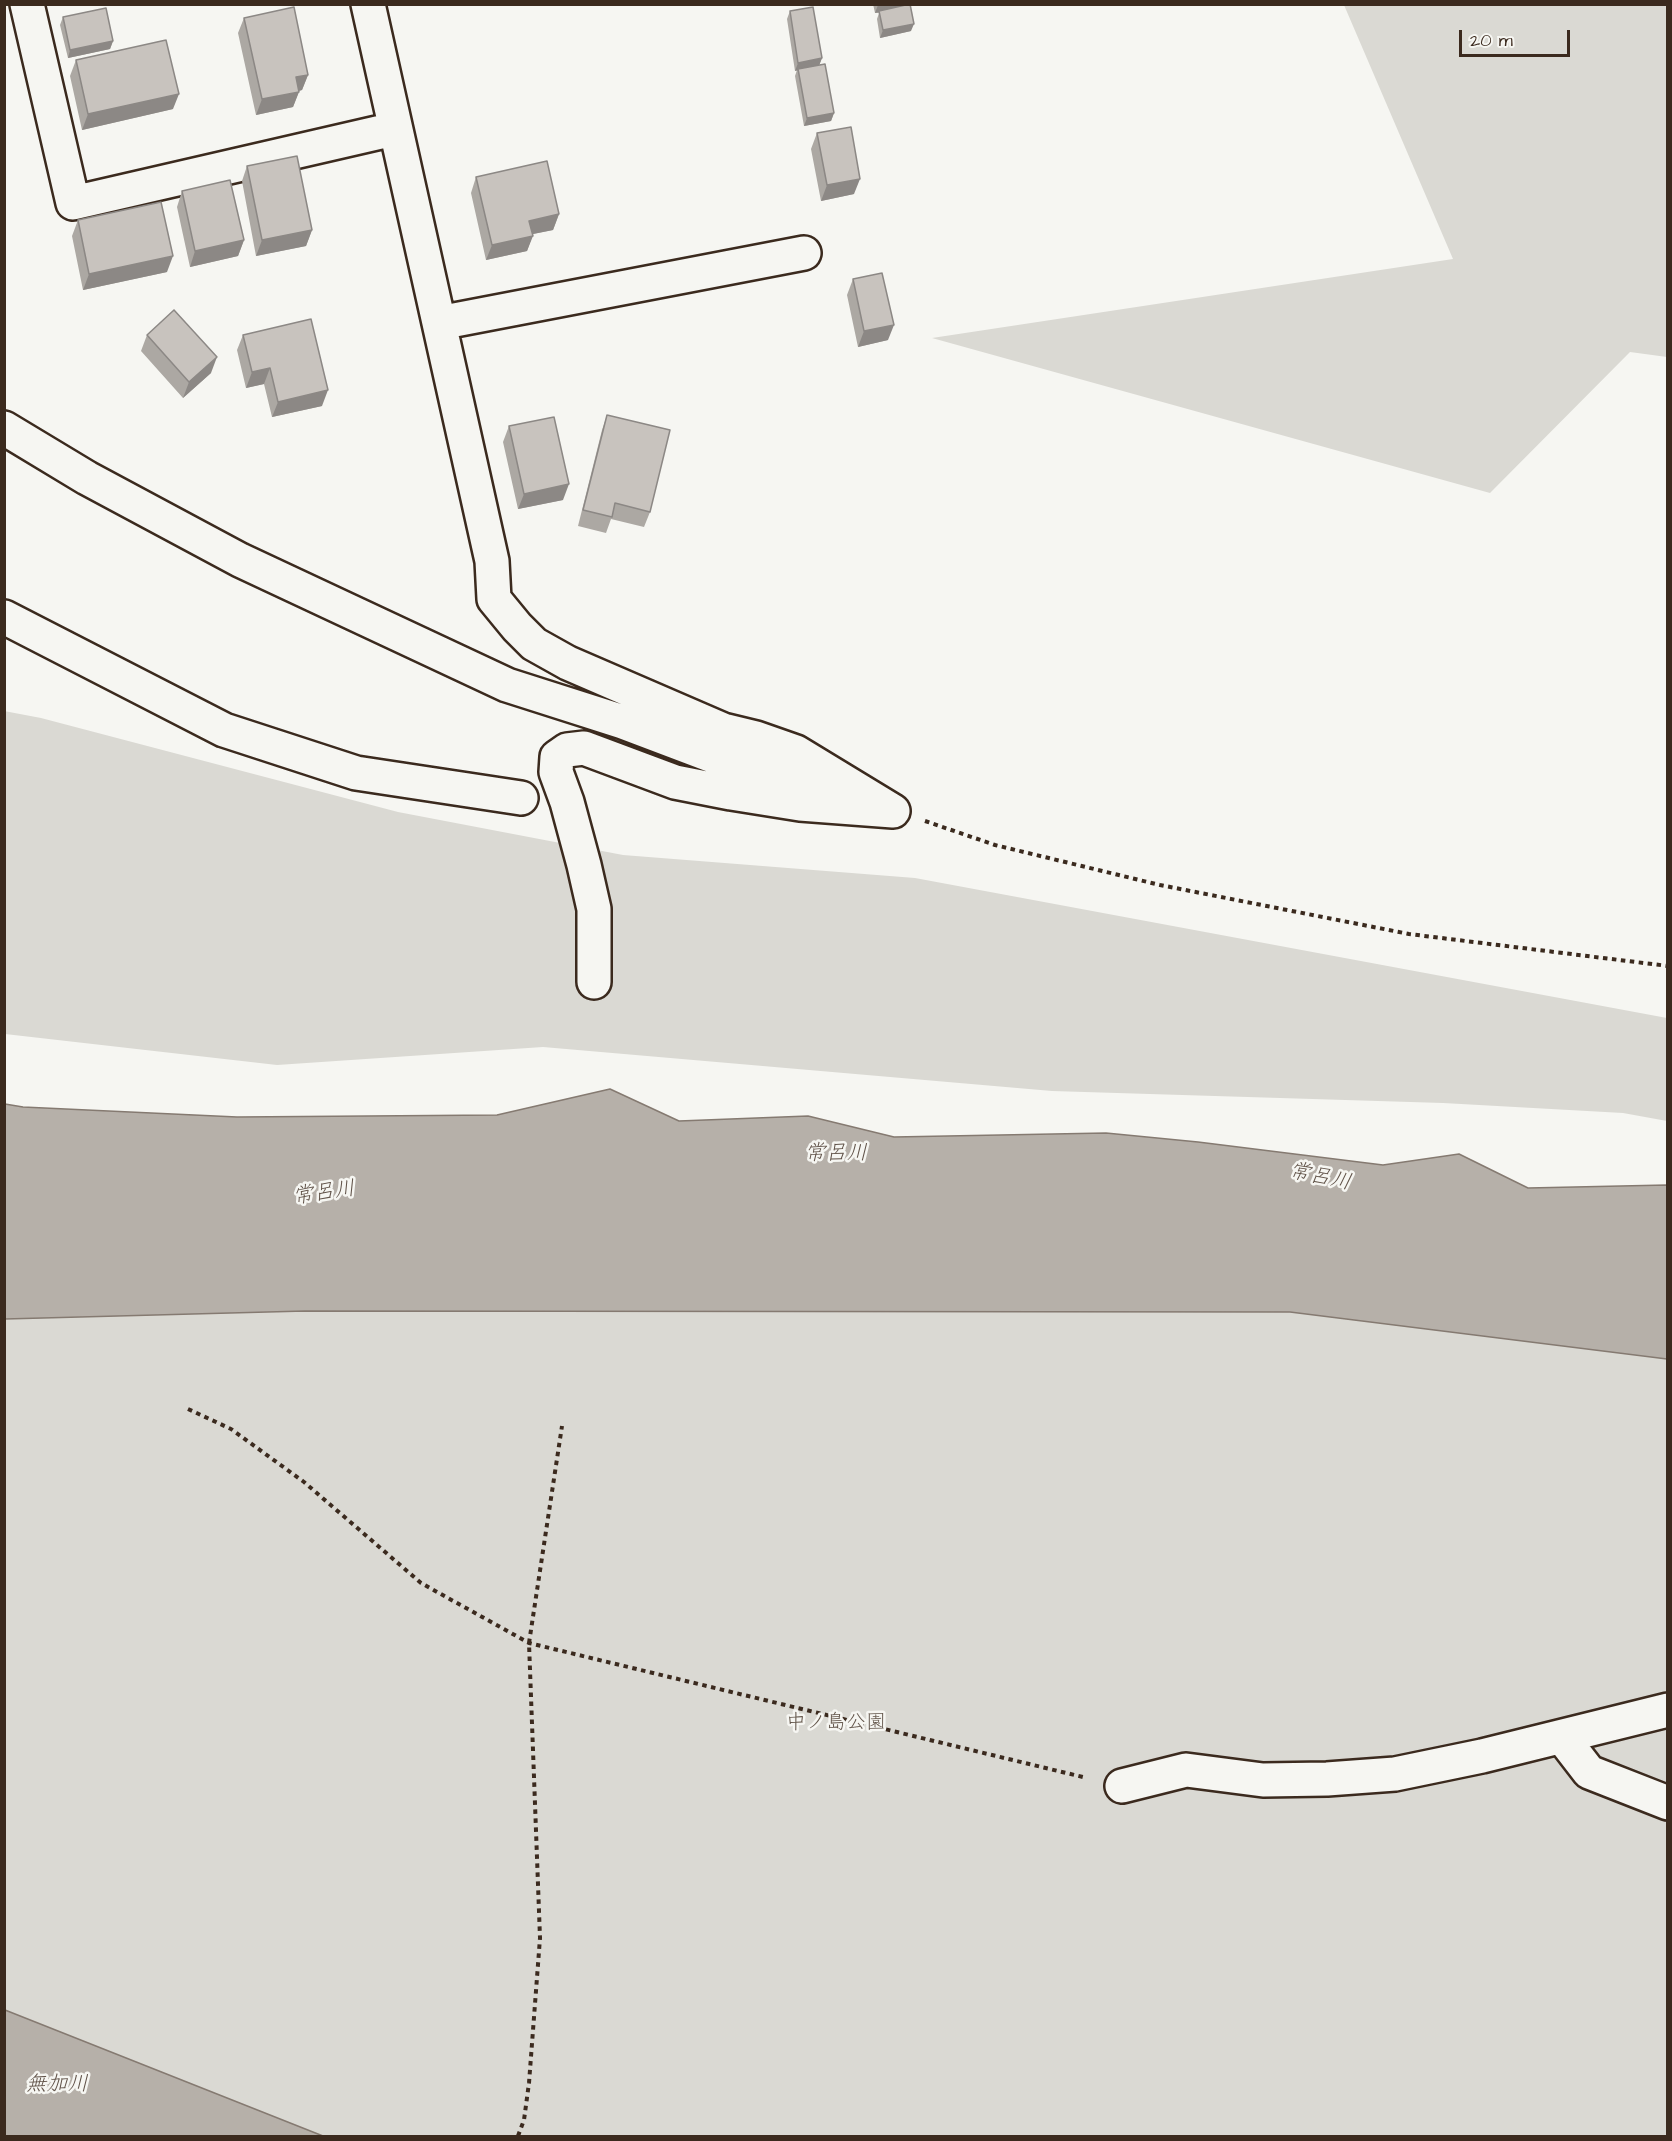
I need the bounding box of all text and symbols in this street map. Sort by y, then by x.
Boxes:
scale bar [1462,18,1573,56]
text: 20 m [1470,28,1513,53]
water label: 常呂川 [805,1142,867,1168]
water label: 常呂川 [1287,1159,1353,1197]
water label: 常呂川 [291,1177,357,1211]
park label: 中ノ島公園 [786,1712,886,1736]
water label: 無加川 [26,2073,88,2099]

